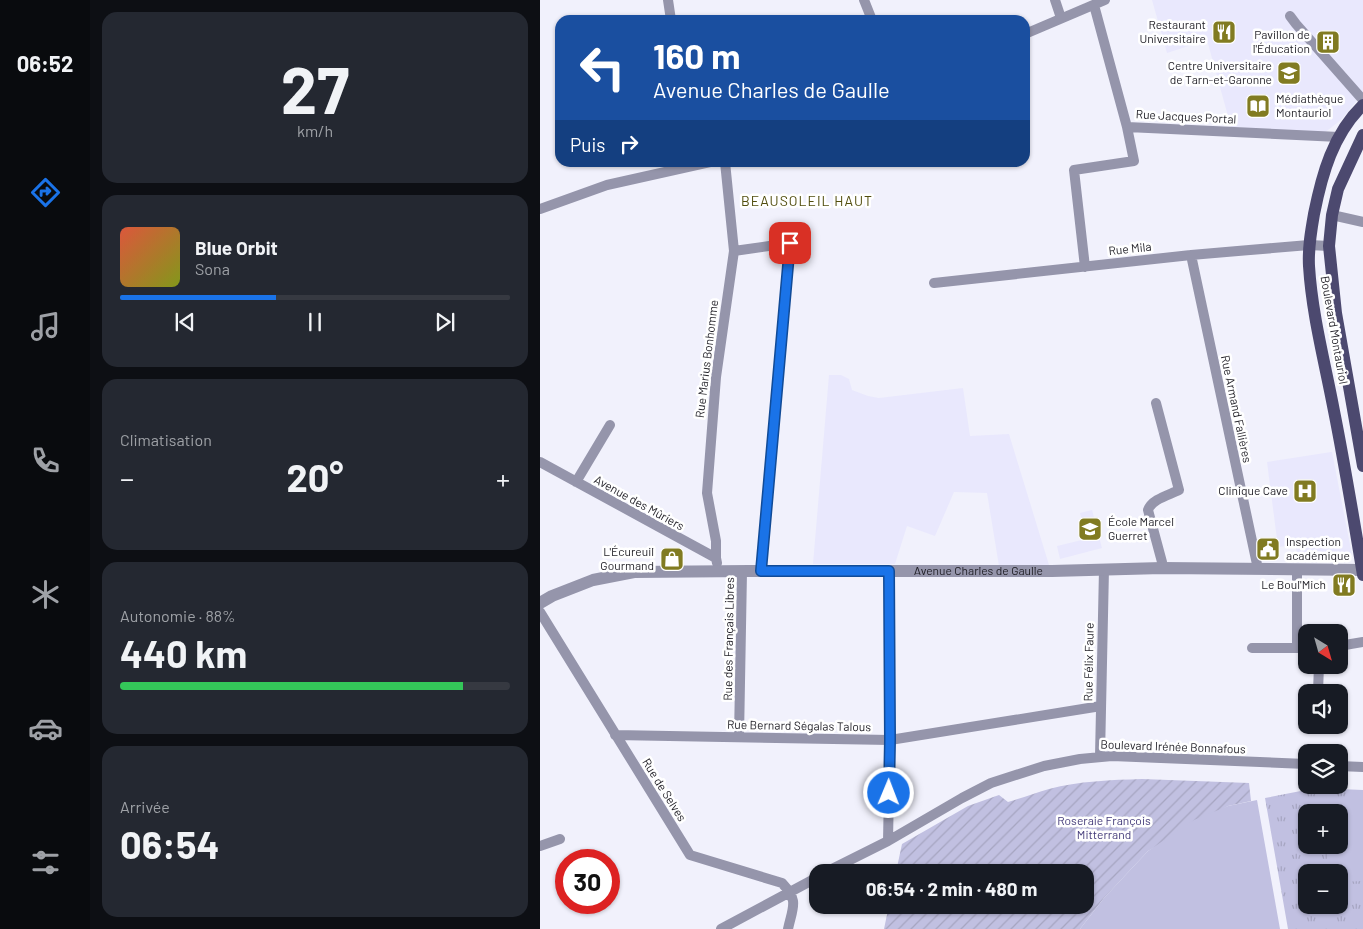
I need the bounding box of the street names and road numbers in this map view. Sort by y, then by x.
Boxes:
street label: Rue Jacques Portal [1135,106,1237,126]
street label: Rue Mila [1108,239,1152,257]
street label: Boulevard Montauriol [1319,275,1351,385]
street label: Rue Marius Bonhomme [692,299,720,419]
street label: Rue Armand Fallières [1219,354,1255,464]
street label: Avenue des Mûriers [592,472,687,533]
street label: Avenue Charles de Gaulle [914,563,1043,577]
street label: Rue des Français Libres [720,577,736,701]
street label: Rue Félix Faure [1080,622,1096,702]
street label: Rue Bernard Ségalas Talous [727,717,871,733]
street label: Boulevard Irénée Bonnafous [1100,736,1246,756]
street label: Rue de Selves [640,755,690,824]

